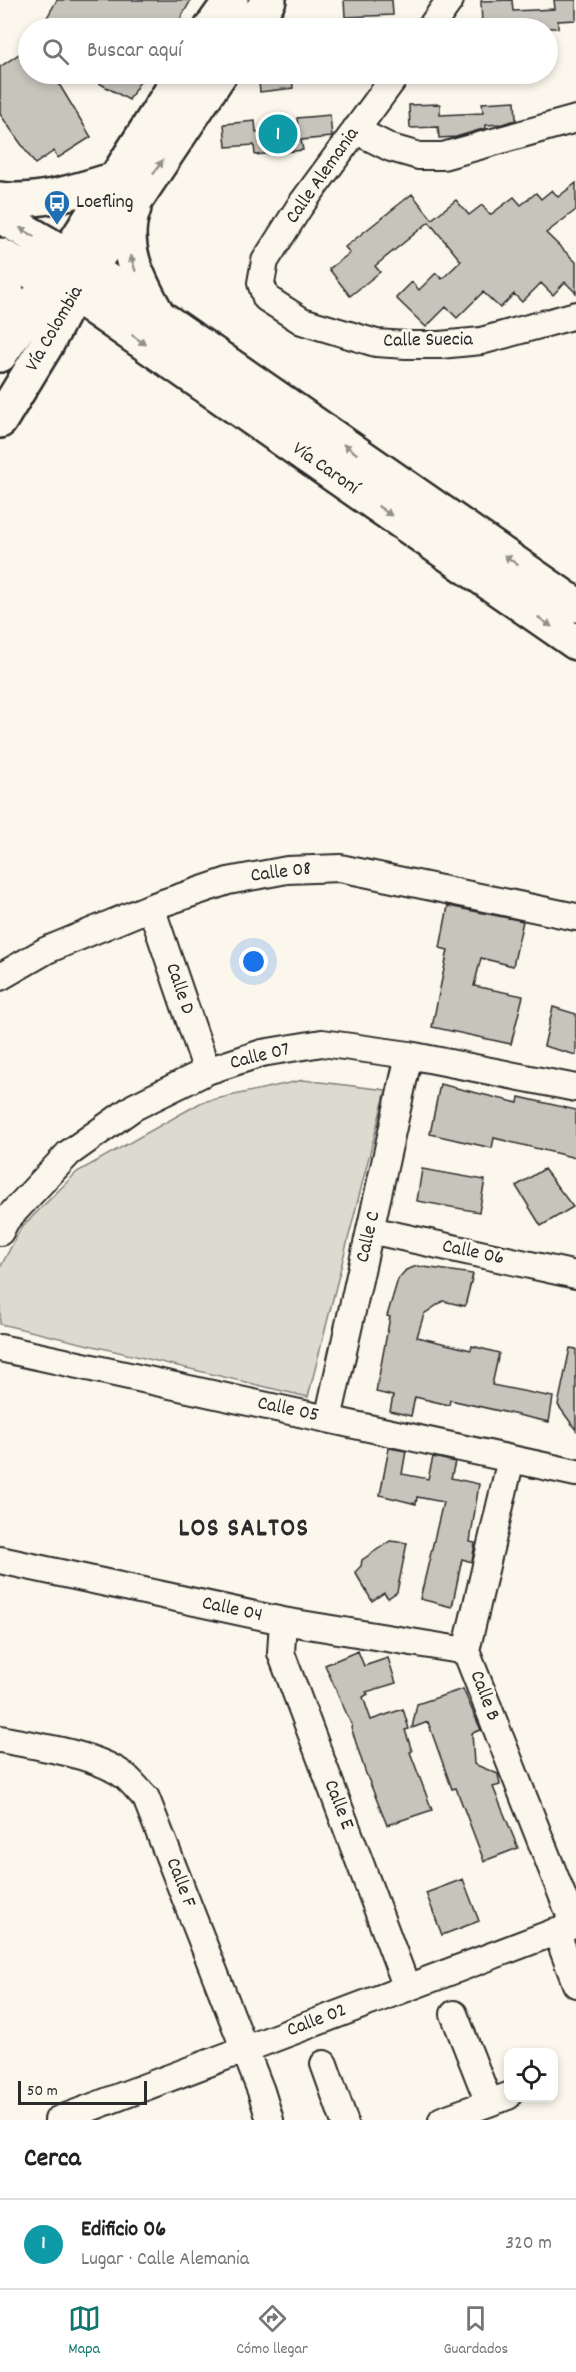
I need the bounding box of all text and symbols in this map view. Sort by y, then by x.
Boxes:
search box [18,18,558,84]
icon: search [39,35,72,68]
text: Buscar aquí [87,36,182,67]
pin: 1 [258,112,298,156]
street label: Calle Alemania [279,122,367,230]
one-way arrow [152,159,163,175]
bus stop icon: Loefling [42,188,72,226]
place label: Loefling [76,189,134,217]
one-way arrow [18,227,35,237]
one-way arrow [128,253,137,271]
street label: Vía Colombia [19,280,91,377]
street label: Calle Suecia [383,326,474,356]
one-way arrow [130,334,146,346]
street label: Vía Caroní [286,436,365,503]
one-way arrow [343,443,359,455]
one-way arrow [377,505,393,517]
one-way arrow [503,554,519,566]
one-way arrow [537,616,553,628]
street label: Calle 08 [249,855,313,891]
your location [239,947,268,976]
street label: Calle D [157,960,201,1018]
street label: Calle 07 [227,1036,293,1078]
street label: Calle C [350,1208,389,1266]
street label: Calle 06 [439,1233,507,1273]
street label: Calle 05 [255,1390,321,1430]
district label: LOS SALTOS [178,1511,310,1548]
street label: Calle 04 [199,1590,265,1630]
street label: Calle B [462,1667,506,1725]
street label: Calle E [316,1776,360,1834]
street label: Calle F [158,1854,202,1912]
street label: Calle 02 [283,1997,351,2045]
map controls [504,2048,558,2102]
button: locate [504,2048,558,2102]
scale bar [18,2078,147,2106]
text: 50 m [27,2080,58,2103]
text: Cerca [24,2141,81,2178]
text: Edificio 06 [81,2215,166,2246]
text: 1 [41,2230,46,2258]
text: 320 m [505,2230,552,2258]
text: Lugar · Calle Alemania [81,2246,249,2274]
tab: Mapa [68,2302,101,2361]
tab: Cómo llegar [236,2302,308,2361]
tab: Guardados [443,2302,508,2361]

